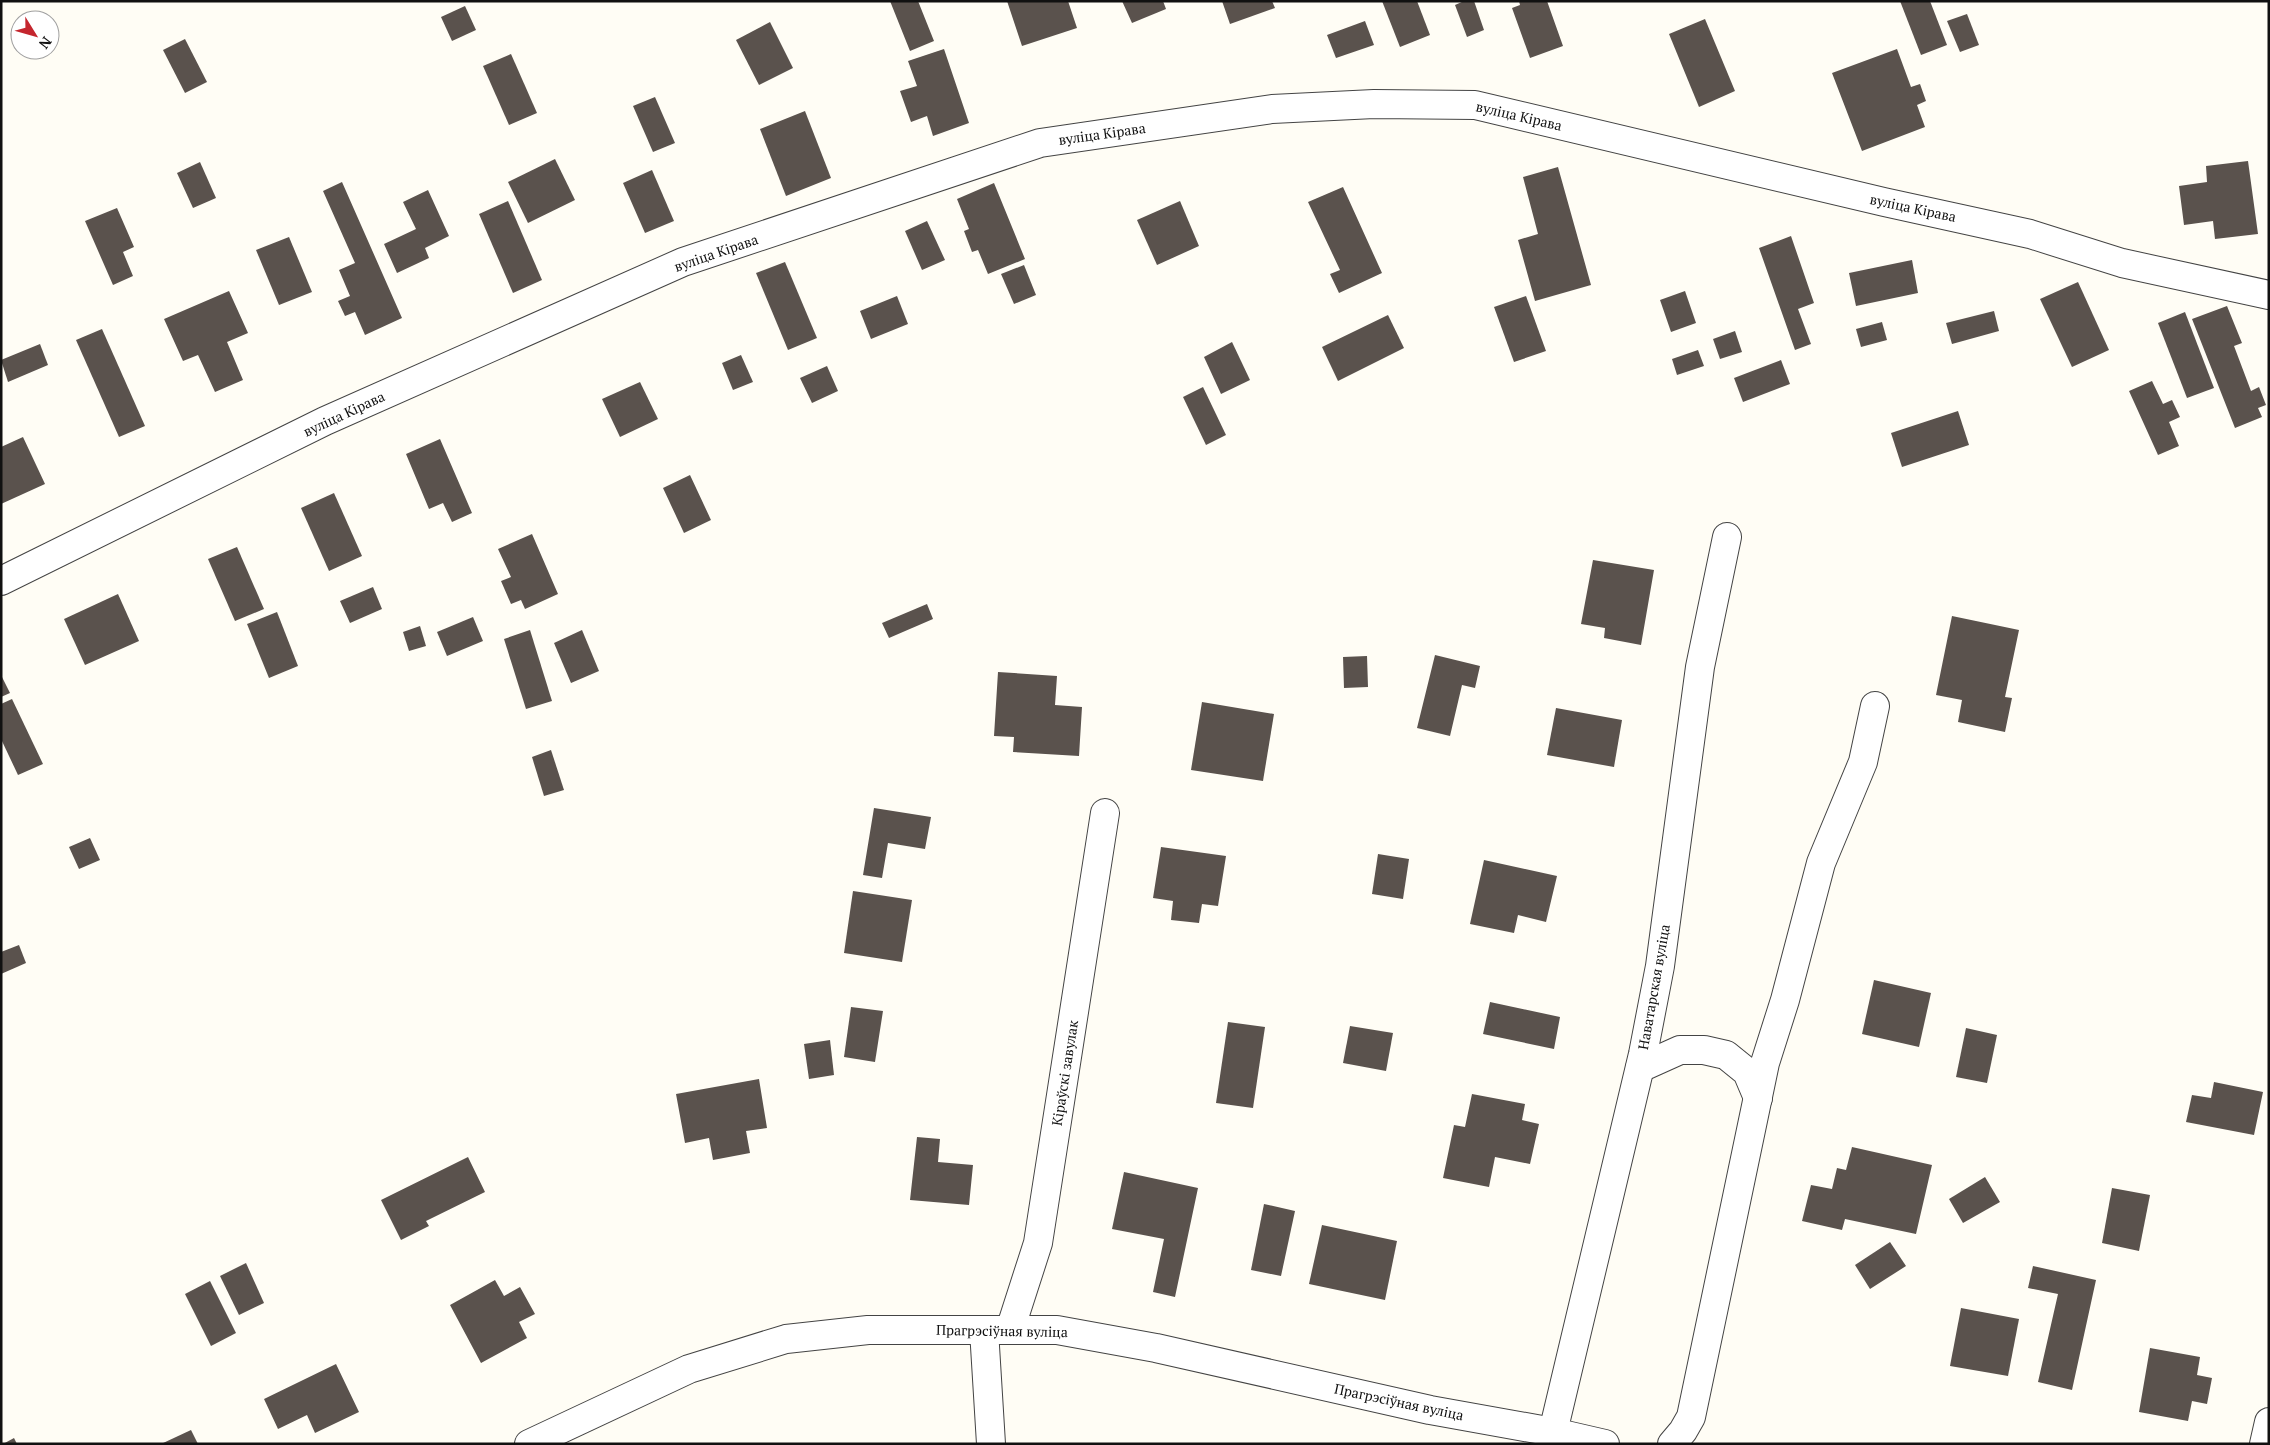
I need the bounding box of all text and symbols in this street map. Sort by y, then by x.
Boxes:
north arrow [10,10,60,60]
text: N [35,33,57,53]
street label: вуліца Кірава [1474,96,1564,135]
street label: вуліца Кірава [1057,118,1147,149]
street label: вуліца Кірава [1868,189,1958,226]
street label: вуліца Кірава [671,229,760,276]
street label: вуліца Кірава [300,386,388,441]
street label: Наватарская вуліца [1633,923,1674,1051]
street label: Кіраўскі завулак [1047,1018,1082,1127]
street label: Прагрэсіўная вуліца [936,1320,1068,1341]
street label: Прагрэсіўная вуліца [1333,1379,1466,1425]

